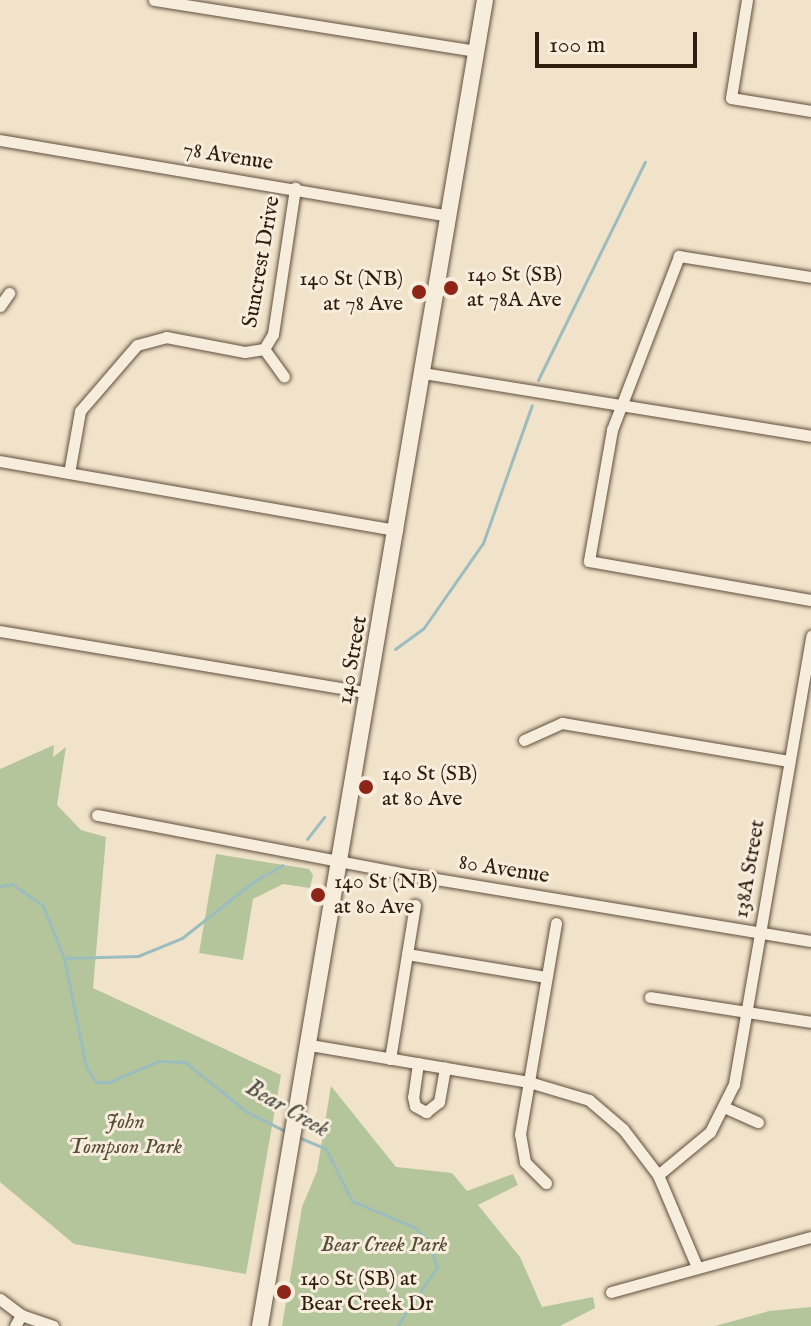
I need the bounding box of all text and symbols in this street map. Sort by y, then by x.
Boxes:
scale bar [539,16,701,66]
text: 100 m [549,30,605,61]
street label: 78 Avenue [181,137,275,177]
street label: Suncrest Drive [237,194,287,330]
place label: 140 St (SB) at 78A Ave [467,262,562,314]
place label: 140 St (NB) at 78 Ave [299,266,403,318]
marker: 140 St (SB) at 78A Ave [442,279,460,297]
marker: 140 St (NB) at 78 Ave [410,283,428,301]
street label: 140 Street [332,614,374,706]
place label: 140 St (SB) at 80 Ave [382,761,477,812]
marker: 140 St (SB) at 80 Ave [357,778,375,796]
street label: 138A Street [728,818,772,920]
street label: 80 Avenue [457,850,551,890]
place label: 140 St (NB) at 80 Ave [334,869,438,920]
marker: 140 St (NB) at 80 Ave [309,886,327,904]
water label: Bear Creek [240,1074,334,1144]
park label: John Tompson Park [68,1109,182,1160]
park label: Bear Creek Park [321,1233,447,1259]
place label: 140 St (SB) at Bear Creek Dr [300,1266,433,1318]
marker: 140 St (SB) at Bear Creek Dr [275,1283,293,1301]

